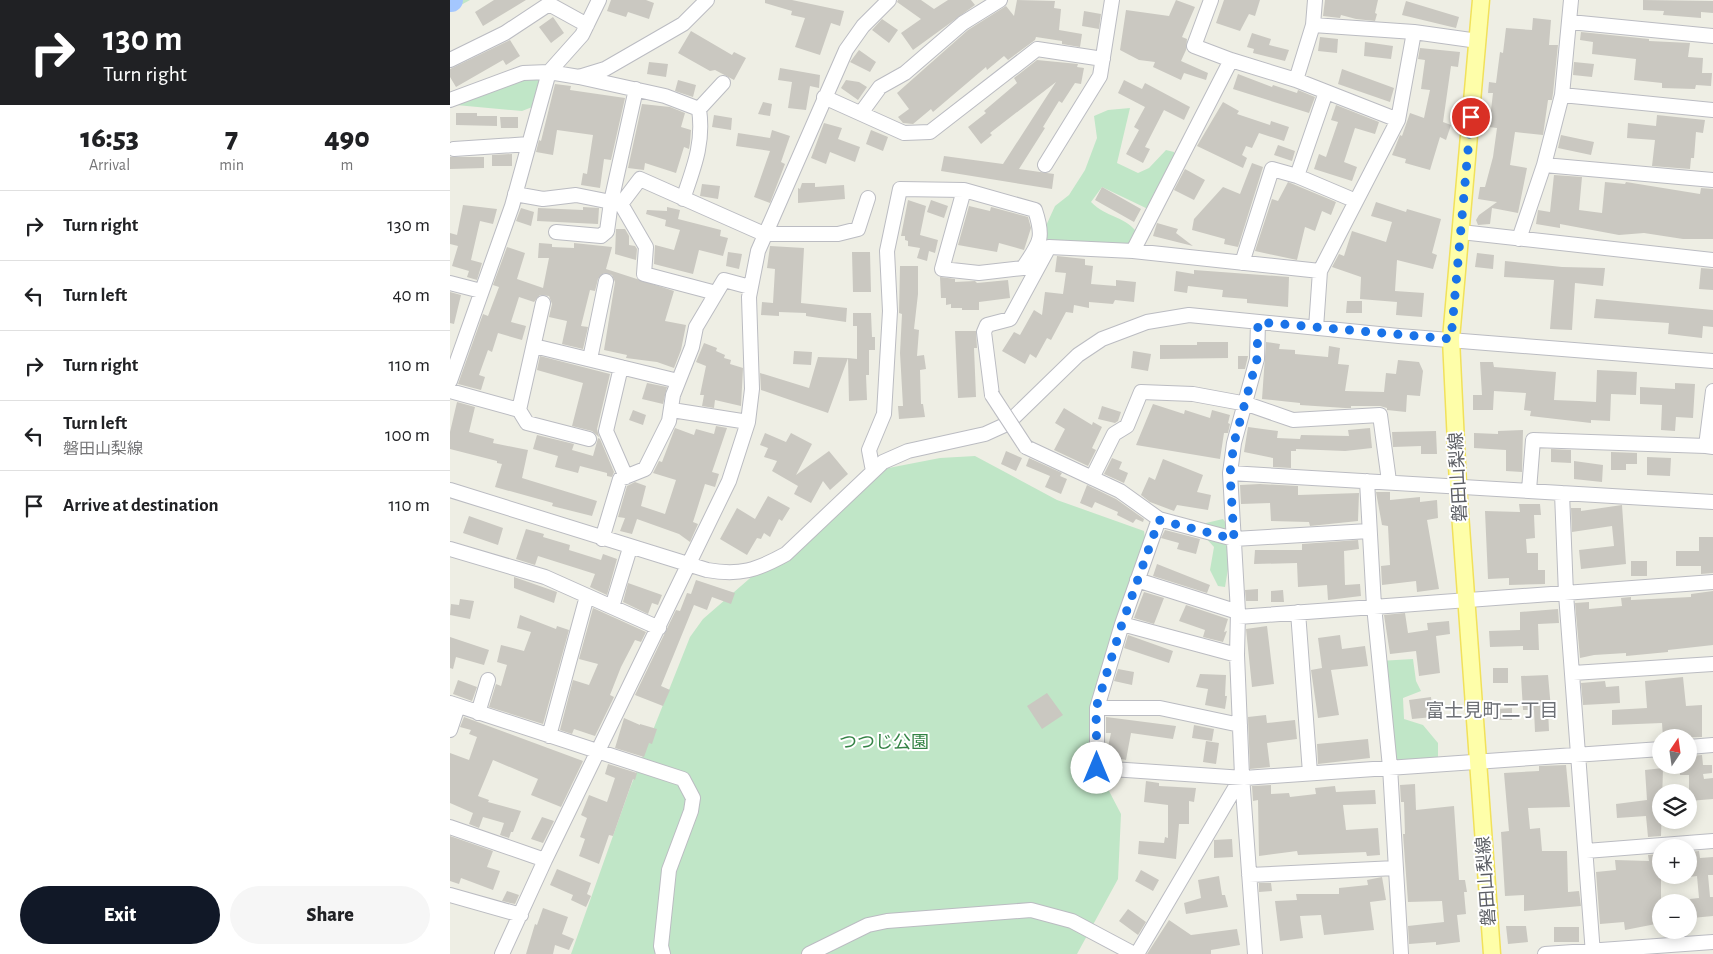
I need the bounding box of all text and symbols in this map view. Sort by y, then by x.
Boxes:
icon: right [20,20,85,85]
text: 130 m [103,22,182,57]
text: Turn right [103,63,187,85]
pin [1450,96,1492,138]
icon: arrive [1457,103,1485,131]
text: 16:53 [80,123,139,153]
text: 7 [225,123,238,153]
text: 490 [324,123,370,153]
text: Arrival [89,157,130,173]
text: min [219,157,244,173]
text: m [341,157,353,173]
icon: right [20,212,48,240]
text: Turn right [63,216,138,235]
text: 130 m [387,216,430,235]
icon: left [20,282,48,310]
text: Turn left [63,286,127,305]
text: 40 m [392,286,430,305]
icon: right [20,352,48,380]
text: Turn right [63,356,138,375]
text: 110 m [389,356,430,375]
text: Turn left [63,414,127,433]
icon: left [20,422,48,450]
text: 100 m [385,426,430,445]
street label: 磐田山梨線 [1446,432,1470,522]
text: 磐田山梨線 [63,441,143,457]
icon: arrive [20,492,48,520]
text: Arrive at destination [63,496,219,515]
text: 110 m [389,496,430,515]
district label: 富士見町二丁目 [1425,700,1559,721]
north arrow [1652,729,1698,774]
map controls [1652,729,1697,939]
park label: つつじ公園 [839,733,929,752]
position arrow [1070,741,1122,793]
button: layers [1652,784,1697,829]
street label: 磐田山梨線 [1473,835,1499,927]
button: + [1652,839,1697,884]
button: Exit [20,886,220,944]
button: Share [230,886,430,944]
button: − [1652,894,1697,939]

